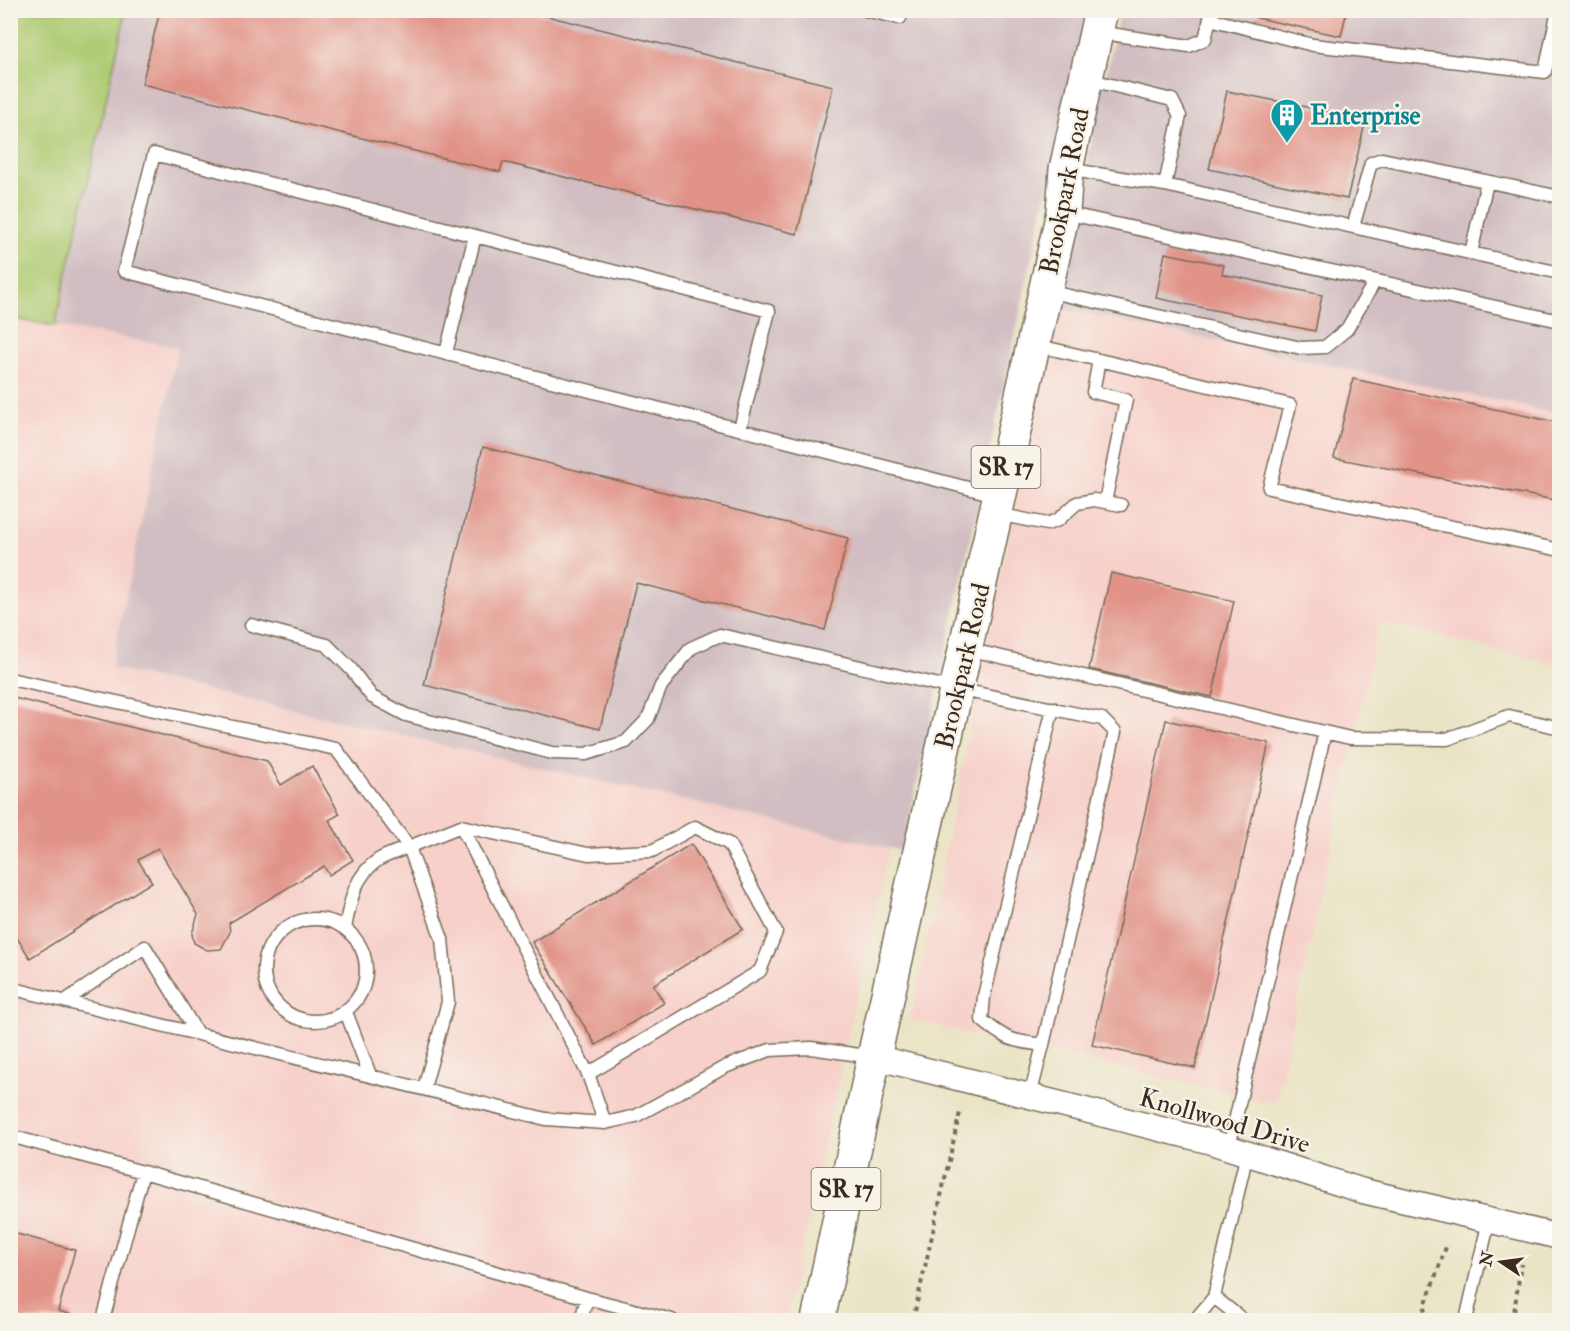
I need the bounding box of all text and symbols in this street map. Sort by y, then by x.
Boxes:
building icon: Enterprise [1269,97,1305,144]
place label: Enterprise [1310,100,1421,133]
street label: Brookpark Road [1033,105,1098,278]
road number: SR 17 [972,446,1040,488]
street label: Brookpark Road [928,580,999,753]
street label: Knollwood Drive [1136,1081,1314,1161]
road number: SR 17 [812,1168,880,1210]
north arrow [1471,1232,1531,1292]
text: N [1476,1249,1499,1269]

